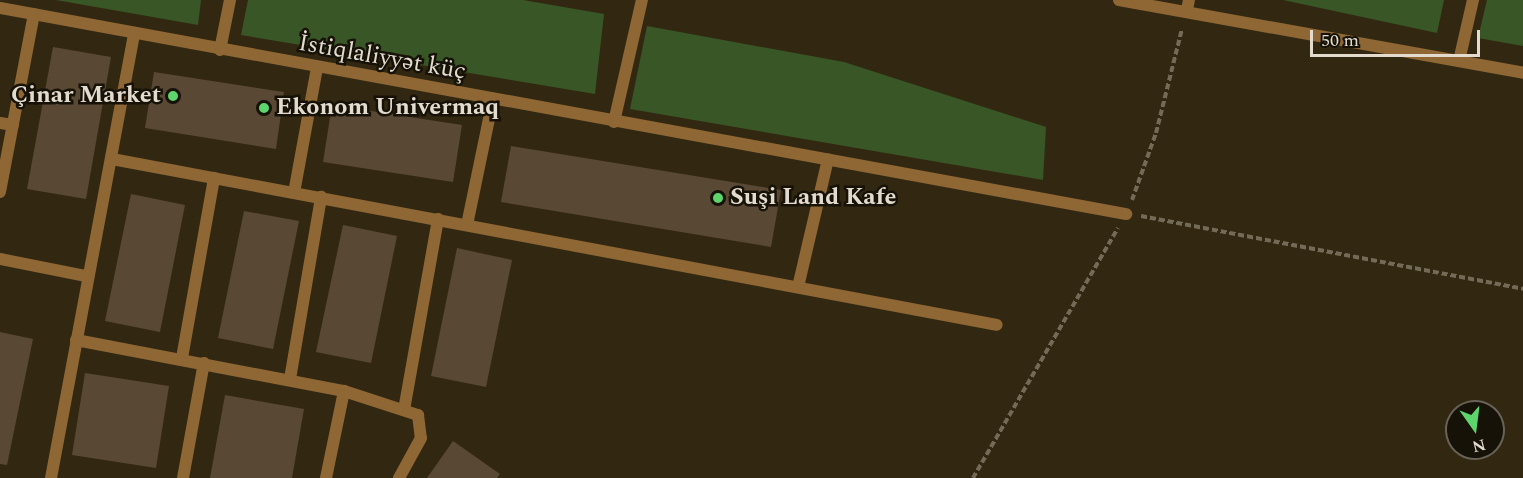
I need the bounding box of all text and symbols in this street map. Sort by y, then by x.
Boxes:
scale bar [1313,18,1482,56]
text: 50 m [1321,27,1359,54]
street label: İstiqlaliyyət küç [296,29,468,87]
place label: Çinar Market [11,82,161,110]
marker: Çinar Market [166,89,180,103]
place label: Ekonom Univermaq [276,94,499,122]
marker: Ekonom Univermaq [257,101,271,115]
place label: Suşi Land Kafe [730,184,896,212]
marker: Suşi Land Kafe [711,191,725,205]
north arrow [1445,400,1505,460]
text: N [1470,432,1488,459]

